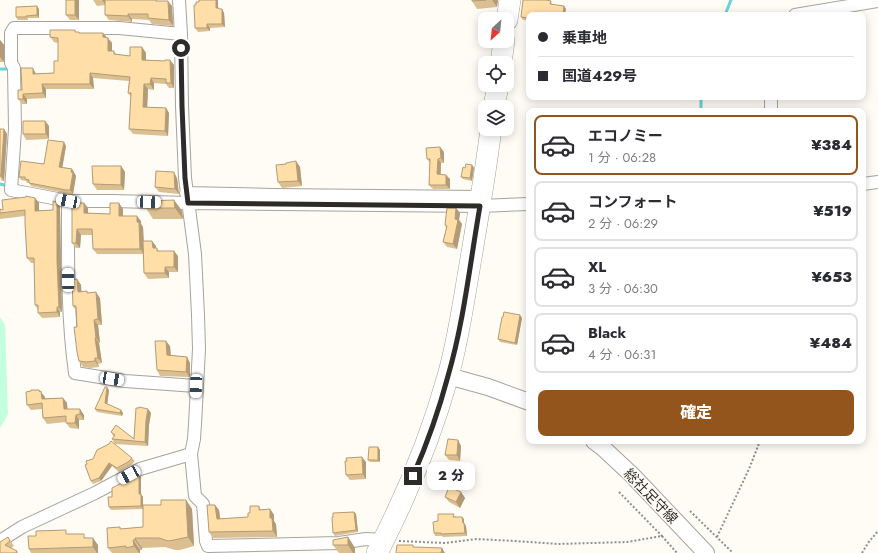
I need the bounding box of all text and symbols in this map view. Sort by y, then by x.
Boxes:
north arrow [478,12,514,48]
map controls [478,12,514,136]
text: 乗車地 [562,27,607,49]
route start [172,39,190,57]
button: locate [478,56,514,92]
text: 国道429号 [562,65,637,87]
button: layers [478,100,514,136]
text: エコノミー [588,125,663,147]
icon: car [540,127,576,163]
text: ¥384 [811,134,852,156]
text: 1 分 · 06:28 [588,148,656,167]
text: コンフォート [588,191,678,213]
car [55,193,81,209]
icon: car [540,193,576,229]
car [137,196,161,208]
text: ¥519 [813,200,852,222]
text: 2 分 · 06:29 [588,214,658,233]
text: XL [588,256,606,278]
icon: car [540,259,576,295]
text: ¥653 [811,266,852,288]
car [62,268,74,292]
text: 3 分 · 06:30 [588,279,658,298]
text: Black [588,322,626,344]
icon: car [540,325,576,361]
text: ¥484 [810,332,852,354]
text: 4 分 · 06:31 [588,345,656,364]
car [99,371,125,387]
car [190,374,202,398]
button: 確定 [538,390,854,436]
callout: 2 分 [427,462,475,490]
car [116,464,142,486]
street label: 総社足守線 [619,464,683,528]
text: 2 分 [438,466,464,485]
route end [404,467,422,485]

